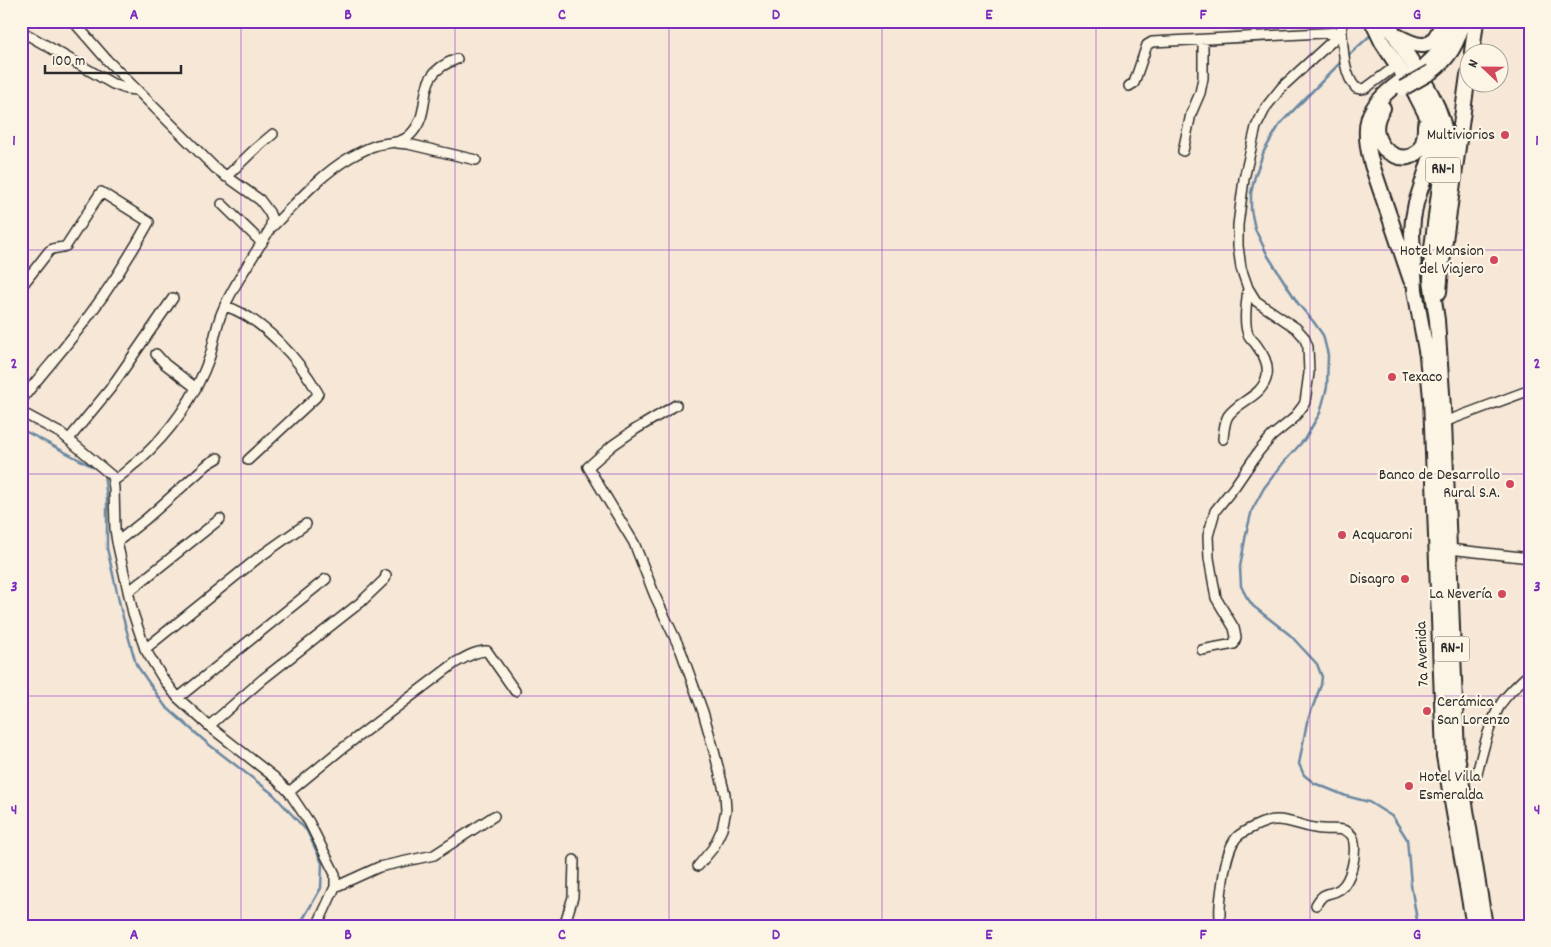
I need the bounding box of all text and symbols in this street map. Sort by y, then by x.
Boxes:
text: A [130,4,139,27]
text: B [344,4,352,27]
text: C [558,4,566,27]
text: D [772,4,781,27]
text: E [985,4,993,27]
text: F [1199,4,1207,27]
text: G [1413,4,1421,27]
scale bar [45,42,181,74]
north arrow [1458,42,1508,92]
text: 100 m [52,51,85,73]
text: N [1463,57,1484,71]
place label: Multiviorios [1427,124,1495,147]
marker: Multiviorios [1499,129,1511,141]
text: 1 [12,130,16,153]
text: 1 [1535,130,1539,153]
road number: RN-1 [1426,158,1460,182]
place label: Hotel Mansion del Viajero [1400,240,1484,281]
marker: Hotel Mansion del Viajero [1488,254,1500,266]
text: 2 [11,353,18,376]
text: 2 [1534,353,1541,376]
place label: Texaco [1402,366,1442,389]
marker: Texaco [1386,371,1398,383]
place label: Banco de Desarrollo Rural S.A. [1379,464,1500,505]
marker: Banco de Desarrollo Rural S.A. [1504,478,1516,490]
place label: Acquaroni [1352,524,1412,547]
marker: Acquaroni [1336,529,1348,541]
place label: Disagro [1350,568,1395,591]
marker: Disagro [1399,573,1411,585]
text: 3 [10,576,18,599]
text: 3 [1533,576,1541,599]
place label: La Nevería [1429,583,1492,606]
marker: La Nevería [1496,588,1508,600]
street label: 7a Avenida [1410,621,1436,687]
road number: RN-1 [1434,636,1470,662]
place label: Cerámica San Lorenzo [1437,691,1510,732]
marker: Cerámica San Lorenzo [1421,705,1433,717]
place label: Hotel Villa Esmeralda [1419,766,1484,807]
marker: Hotel Villa Esmeralda [1403,780,1415,792]
text: 4 [11,799,17,822]
text: 4 [1534,799,1540,822]
text: A [130,924,139,947]
text: B [344,924,352,947]
text: C [558,924,566,947]
text: D [772,924,781,947]
text: E [985,924,993,947]
text: F [1199,924,1207,947]
text: G [1413,924,1421,947]

